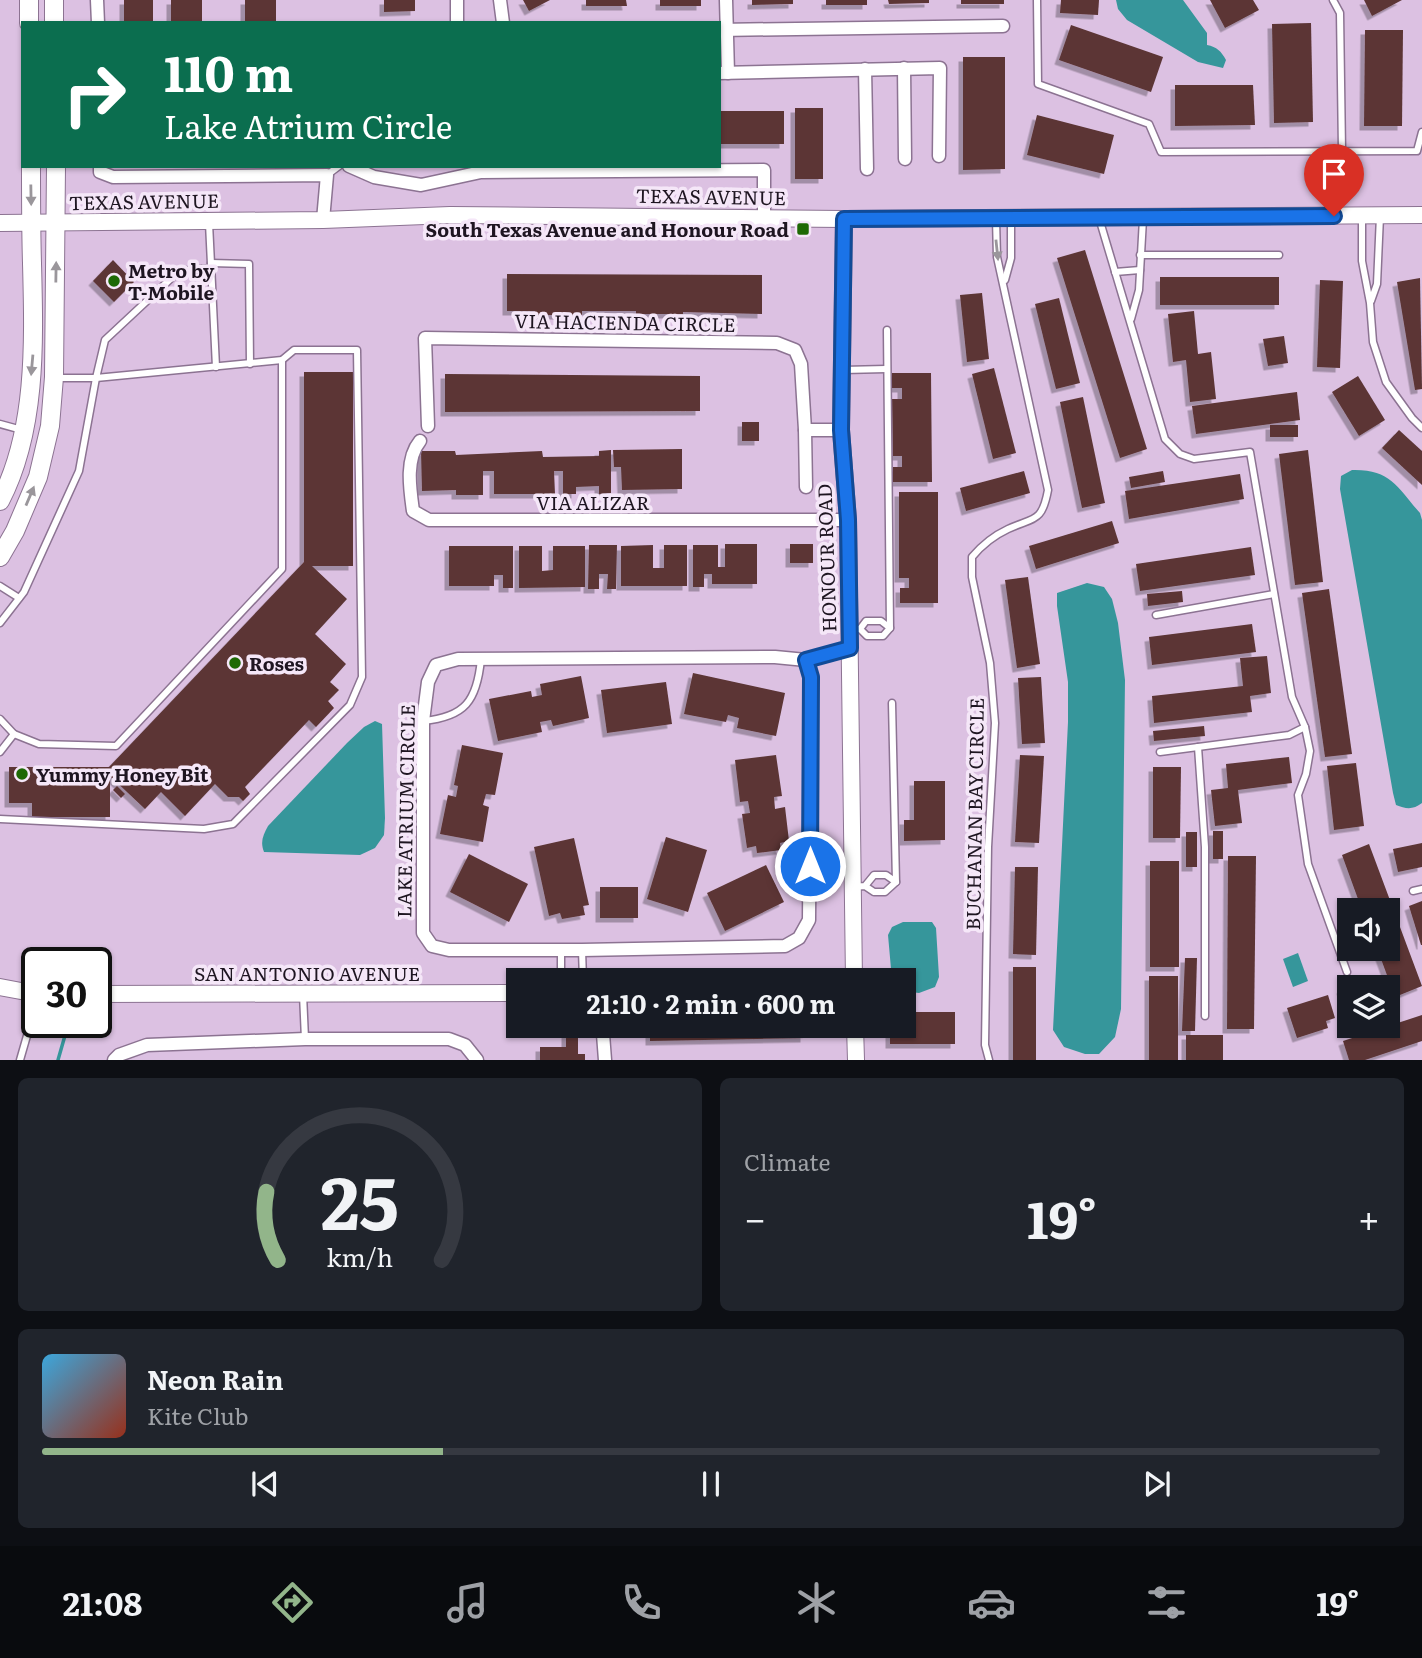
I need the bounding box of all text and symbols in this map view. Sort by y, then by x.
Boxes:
text: 110 m [164,34,293,107]
icon: right [49,49,140,140]
text: Lake Atrium Circle [164,101,452,149]
pin [1304,144,1364,216]
icon: arrive [1315,155,1353,193]
street label: TEXAS AVENUE [636,181,786,211]
one-way arrow [25,184,37,206]
street label: TEXAS AVENUE [69,186,219,216]
place label: South Texas Avenue and Honour Road [426,215,789,243]
marker: South Texas Avenue and Honour Road [795,221,811,237]
one-way arrow [992,240,1003,262]
place label: Metro by T-Mobile [128,256,215,306]
one-way arrow [50,261,62,283]
marker: Metro by T-Mobile [106,273,122,289]
street label: VIA HACIENDA CIRCLE [514,306,736,338]
one-way arrow [26,354,37,376]
street label: HONOUR ROAD [809,483,843,633]
one-way arrow [24,486,36,506]
street label: VIA ALIZAR [536,488,650,516]
place label: Roses [249,649,304,677]
marker: Roses [227,655,243,671]
street label: BUCHANAN BAY CIRCLE [958,697,990,931]
street label: LAKE ATRIUM CIRCLE [389,704,421,918]
place label: Yummy Honey Bit [36,760,209,788]
marker: Yummy Honey Bit [14,766,30,782]
position arrow [773,829,847,903]
map controls [1337,898,1400,1038]
button: sound [1337,898,1400,961]
speed limit sign: 30 [21,947,112,1038]
street label: SAN ANTONIO AVENUE [194,959,420,987]
button: layers [1337,975,1400,1038]
text: 21:10 · 2 min · 600 m [587,983,835,1022]
text: Climate [744,1144,830,1178]
text: 25 [321,1145,399,1253]
text: 19° [1027,1178,1097,1255]
text: − [744,1188,766,1245]
text: + [1358,1188,1380,1245]
text: km/h [327,1238,393,1275]
text: Neon Rain [147,1359,284,1398]
text: Kite Club [147,1398,248,1432]
icon: previous [246,1465,284,1503]
icon: pause [692,1465,730,1503]
icon: next [1138,1465,1176,1503]
text: 21:08 [63,1578,142,1626]
icon: directions [268,1578,317,1627]
icon: music [443,1578,492,1627]
icon: phone [617,1578,666,1627]
icon: climate [792,1578,841,1627]
icon: car [967,1578,1016,1627]
icon: filters [1142,1578,1191,1627]
text: 19° [1316,1578,1359,1626]

